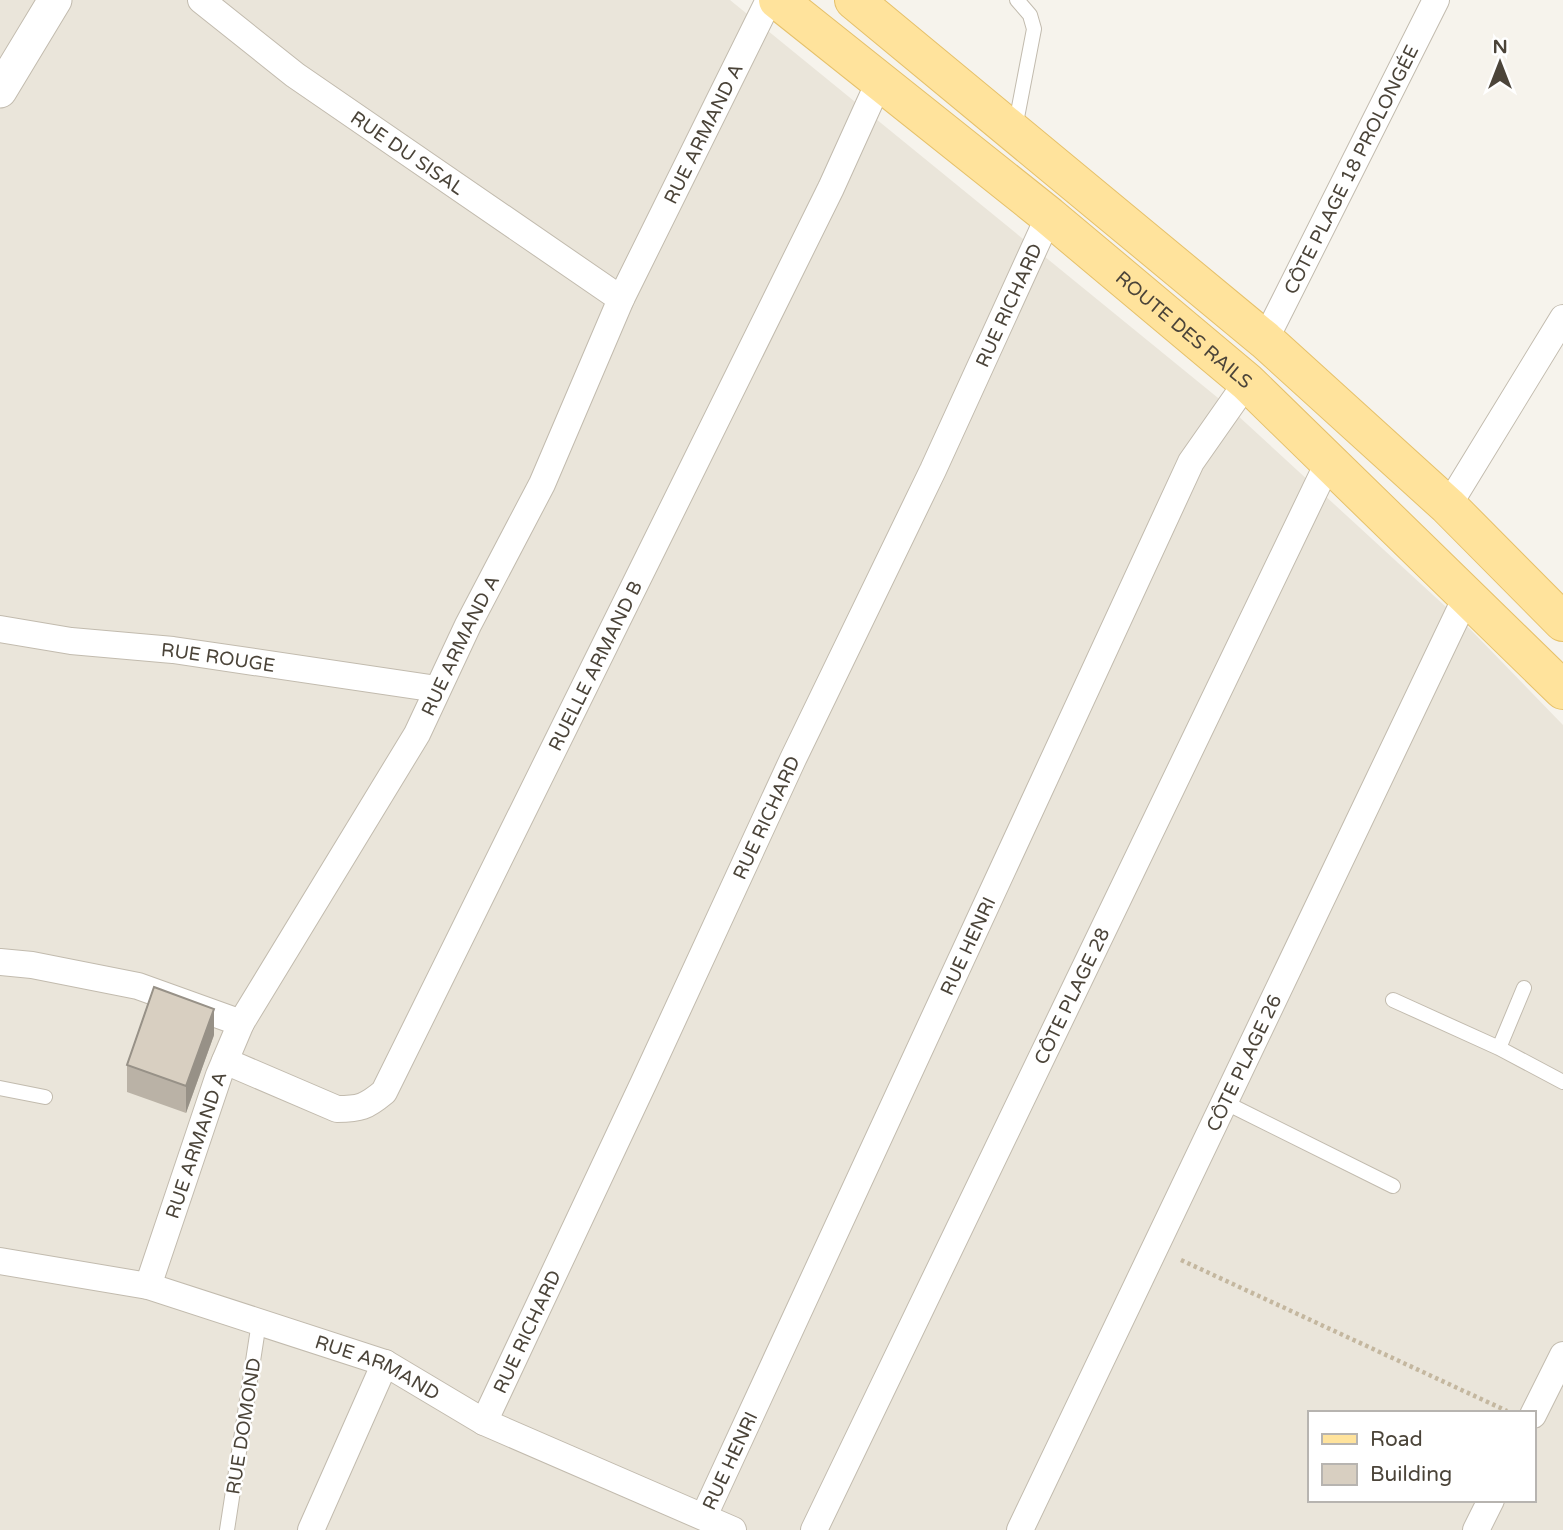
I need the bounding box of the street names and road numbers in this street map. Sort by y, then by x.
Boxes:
street label: CÔTE PLAGE 18 PROLONGÉE [1280,42,1424,298]
street label: RUE ARMAND A [660,60,748,208]
street label: RUE DU SISAL [346,107,468,200]
street label: RUE RICHARD [972,240,1047,371]
street label: ROUTE DES RAILS [1111,267,1256,393]
street label: RUE ARMAND A [417,571,504,720]
street label: RUELLE ARMAND B [544,577,647,755]
street label: RUE ROUGE [160,639,276,677]
street label: RUE RICHARD [729,753,805,883]
street label: RUE HENRI [936,894,1000,999]
street label: CÔTE PLAGE 28 [1030,924,1115,1068]
street label: CÔTE PLAGE 26 [1202,991,1286,1135]
street label: RUE ARMAND A [161,1069,231,1222]
street label: RUE RICHARD [489,1267,566,1397]
street label: RUE ARMAND [312,1331,443,1405]
street label: RUE DOMOND [222,1356,266,1496]
street label: RUE HENRI [698,1408,763,1514]

